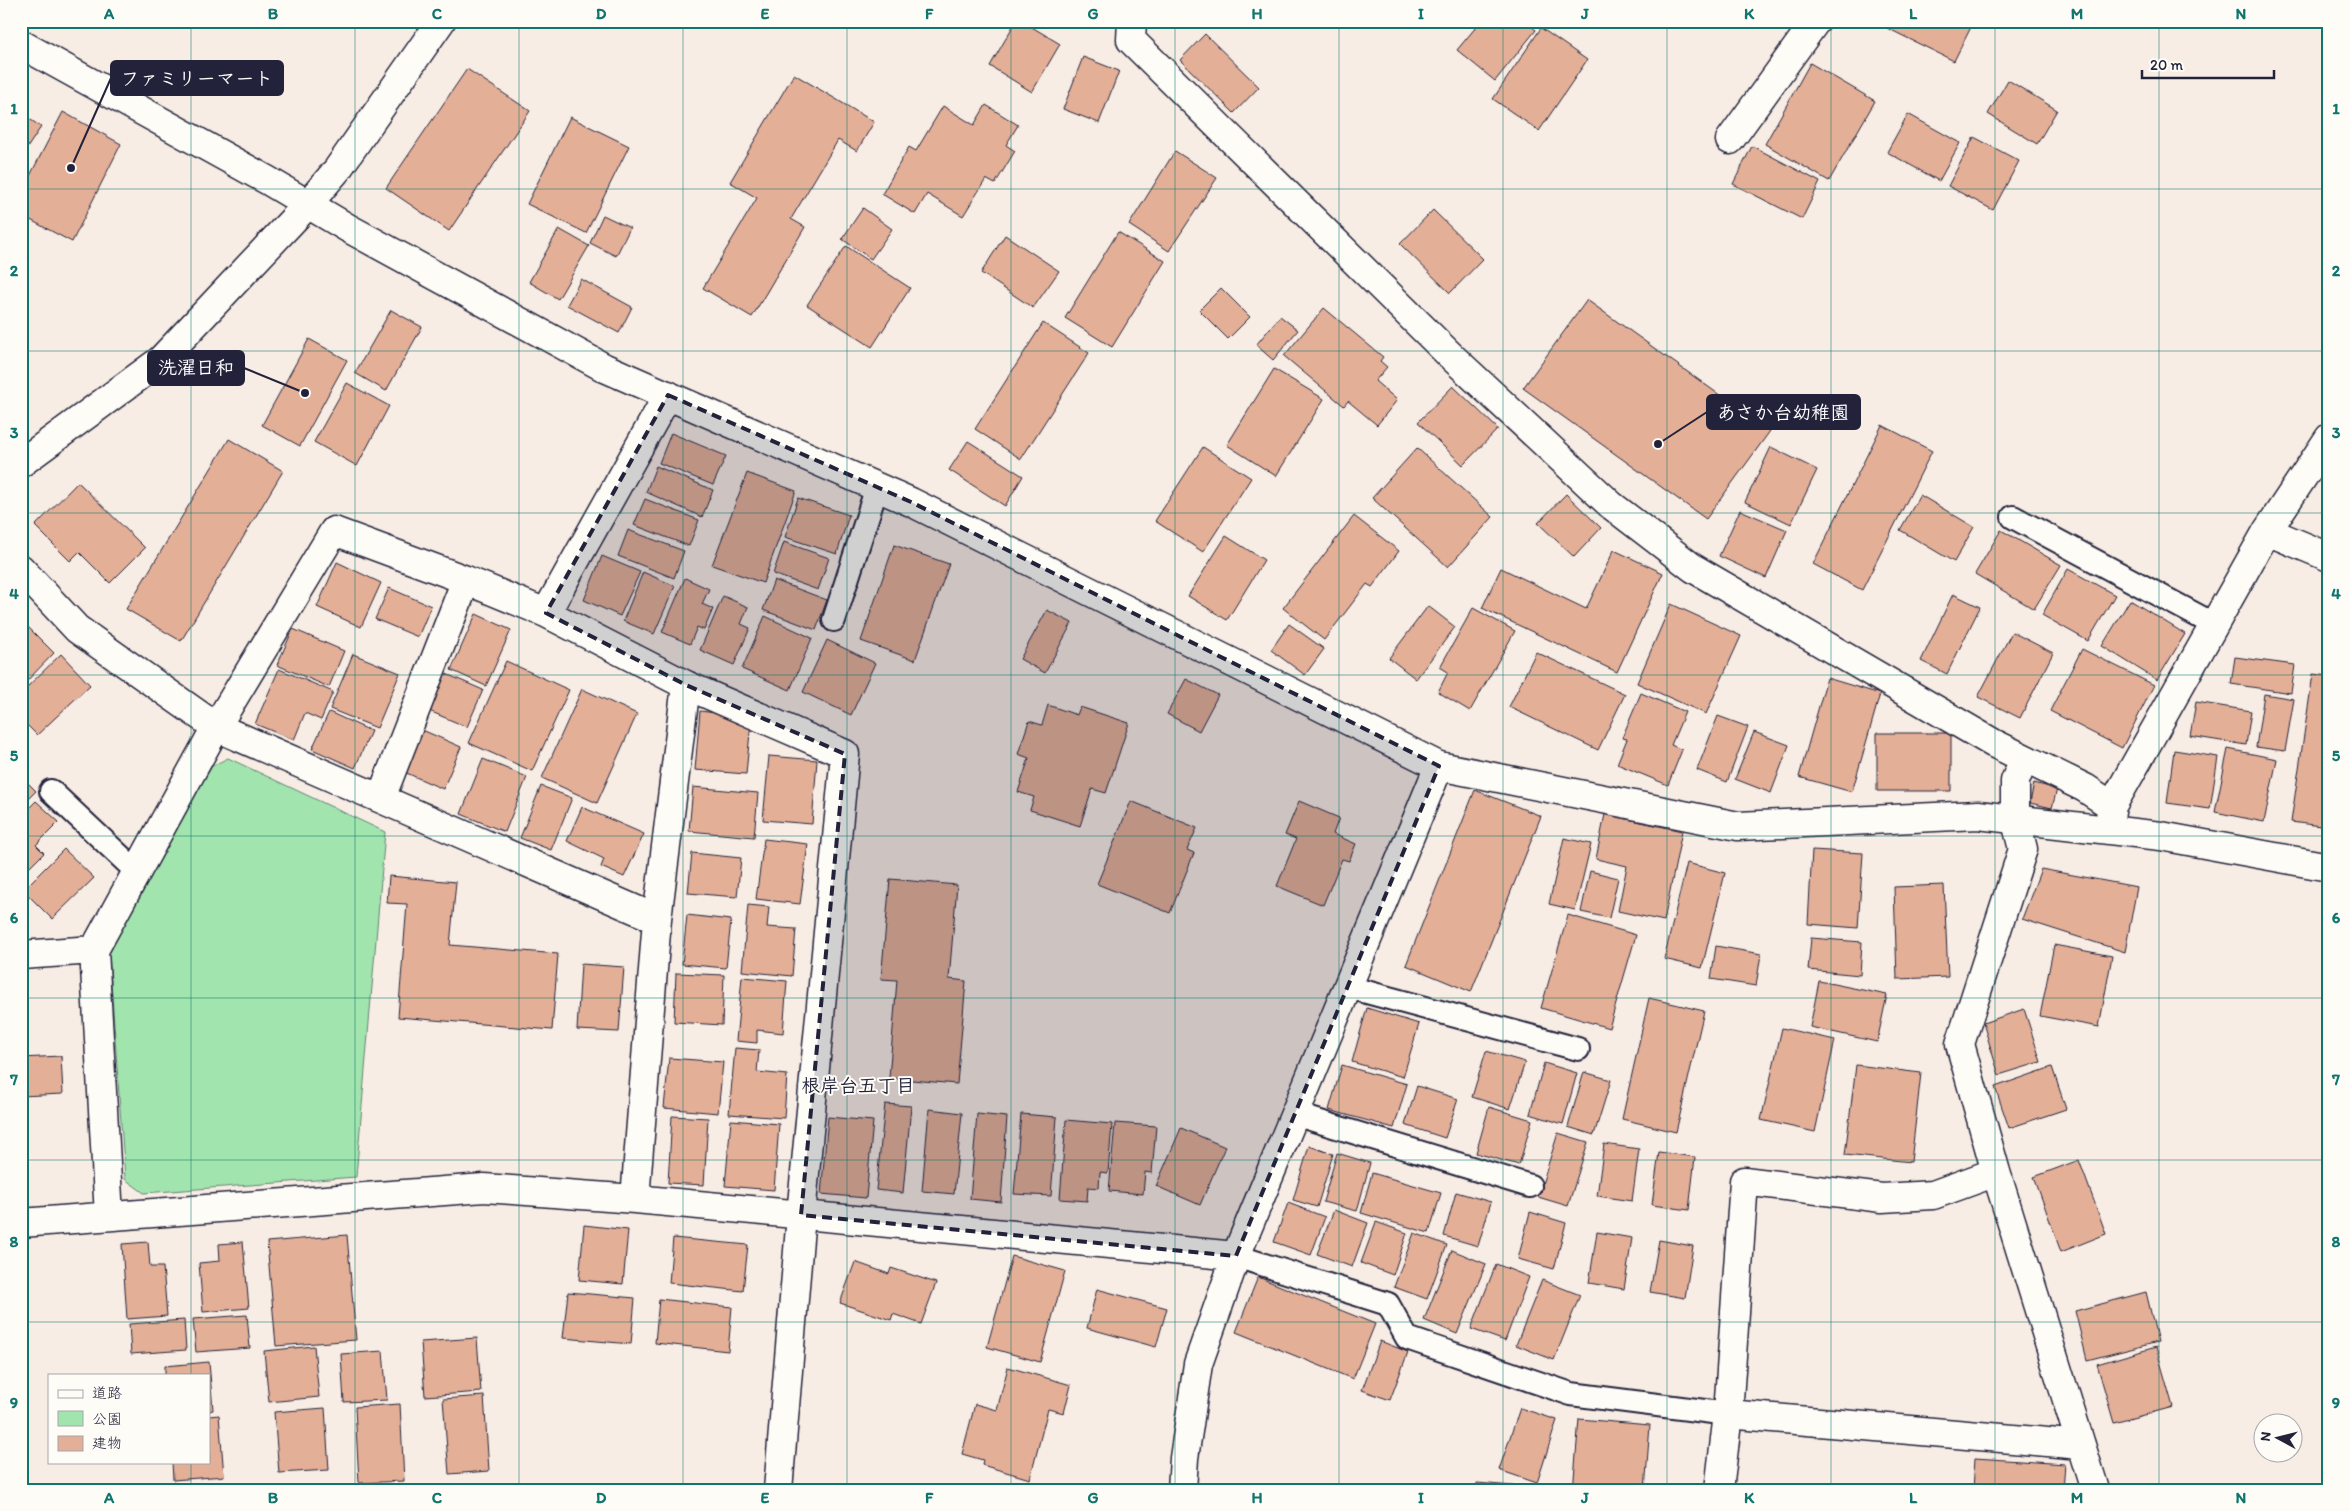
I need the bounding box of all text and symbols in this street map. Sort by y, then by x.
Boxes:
text: A [103,4,115,23]
text: B [268,4,279,23]
text: C [432,4,443,23]
text: D [596,4,607,23]
text: E [761,4,770,23]
text: F [925,4,934,23]
text: G [1087,4,1099,23]
text: H [1251,4,1263,23]
text: I [1418,4,1424,23]
text: J [1580,4,1589,23]
text: K [1744,4,1755,23]
text: L [1909,4,1918,23]
text: M [2071,4,2083,23]
text: N [2236,4,2246,23]
scale bar [2142,48,2275,80]
text: 20 m [2150,56,2184,74]
callout: ファミリーマート [111,61,283,95]
text: ファミリーマート [121,67,273,90]
text: 1 [10,99,18,118]
text: 1 [2332,99,2340,118]
text: 2 [10,261,19,280]
text: 2 [2332,261,2341,280]
callout: 洗濯日和 [148,351,244,385]
text: 洗濯日和 [158,356,234,379]
callout: あさか台幼稚園 [1707,395,1860,429]
text: あさか台幼稚園 [1717,401,1849,424]
text: 3 [10,423,19,442]
text: 3 [2332,423,2341,442]
text: 4 [9,584,19,603]
text: 4 [2331,584,2341,603]
text: 5 [10,746,19,765]
text: 5 [2332,746,2341,765]
text: 6 [10,908,19,927]
text: 6 [2332,908,2341,927]
text: 7 [9,1070,18,1089]
text: 7 [2331,1070,2340,1089]
district label: 根岸台五丁目 [801,1074,915,1097]
text: 8 [10,1232,19,1251]
text: 8 [2332,1232,2341,1251]
legend [48,1374,210,1464]
text: 道路 [92,1384,122,1402]
text: 9 [10,1393,18,1412]
text: 9 [2332,1393,2340,1412]
text: 公園 [92,1410,122,1428]
north arrow [2252,1414,2302,1464]
text: N [2257,1431,2275,1442]
text: 建物 [92,1434,122,1452]
text: A [103,1488,115,1507]
text: B [268,1488,279,1507]
text: C [432,1488,443,1507]
text: D [596,1488,607,1507]
text: E [761,1488,770,1507]
text: F [925,1488,934,1507]
text: G [1087,1488,1099,1507]
text: H [1251,1488,1263,1507]
text: I [1418,1488,1424,1507]
text: J [1580,1488,1589,1507]
text: K [1744,1488,1755,1507]
text: L [1909,1488,1918,1507]
text: M [2071,1488,2083,1507]
text: N [2236,1488,2246,1507]

